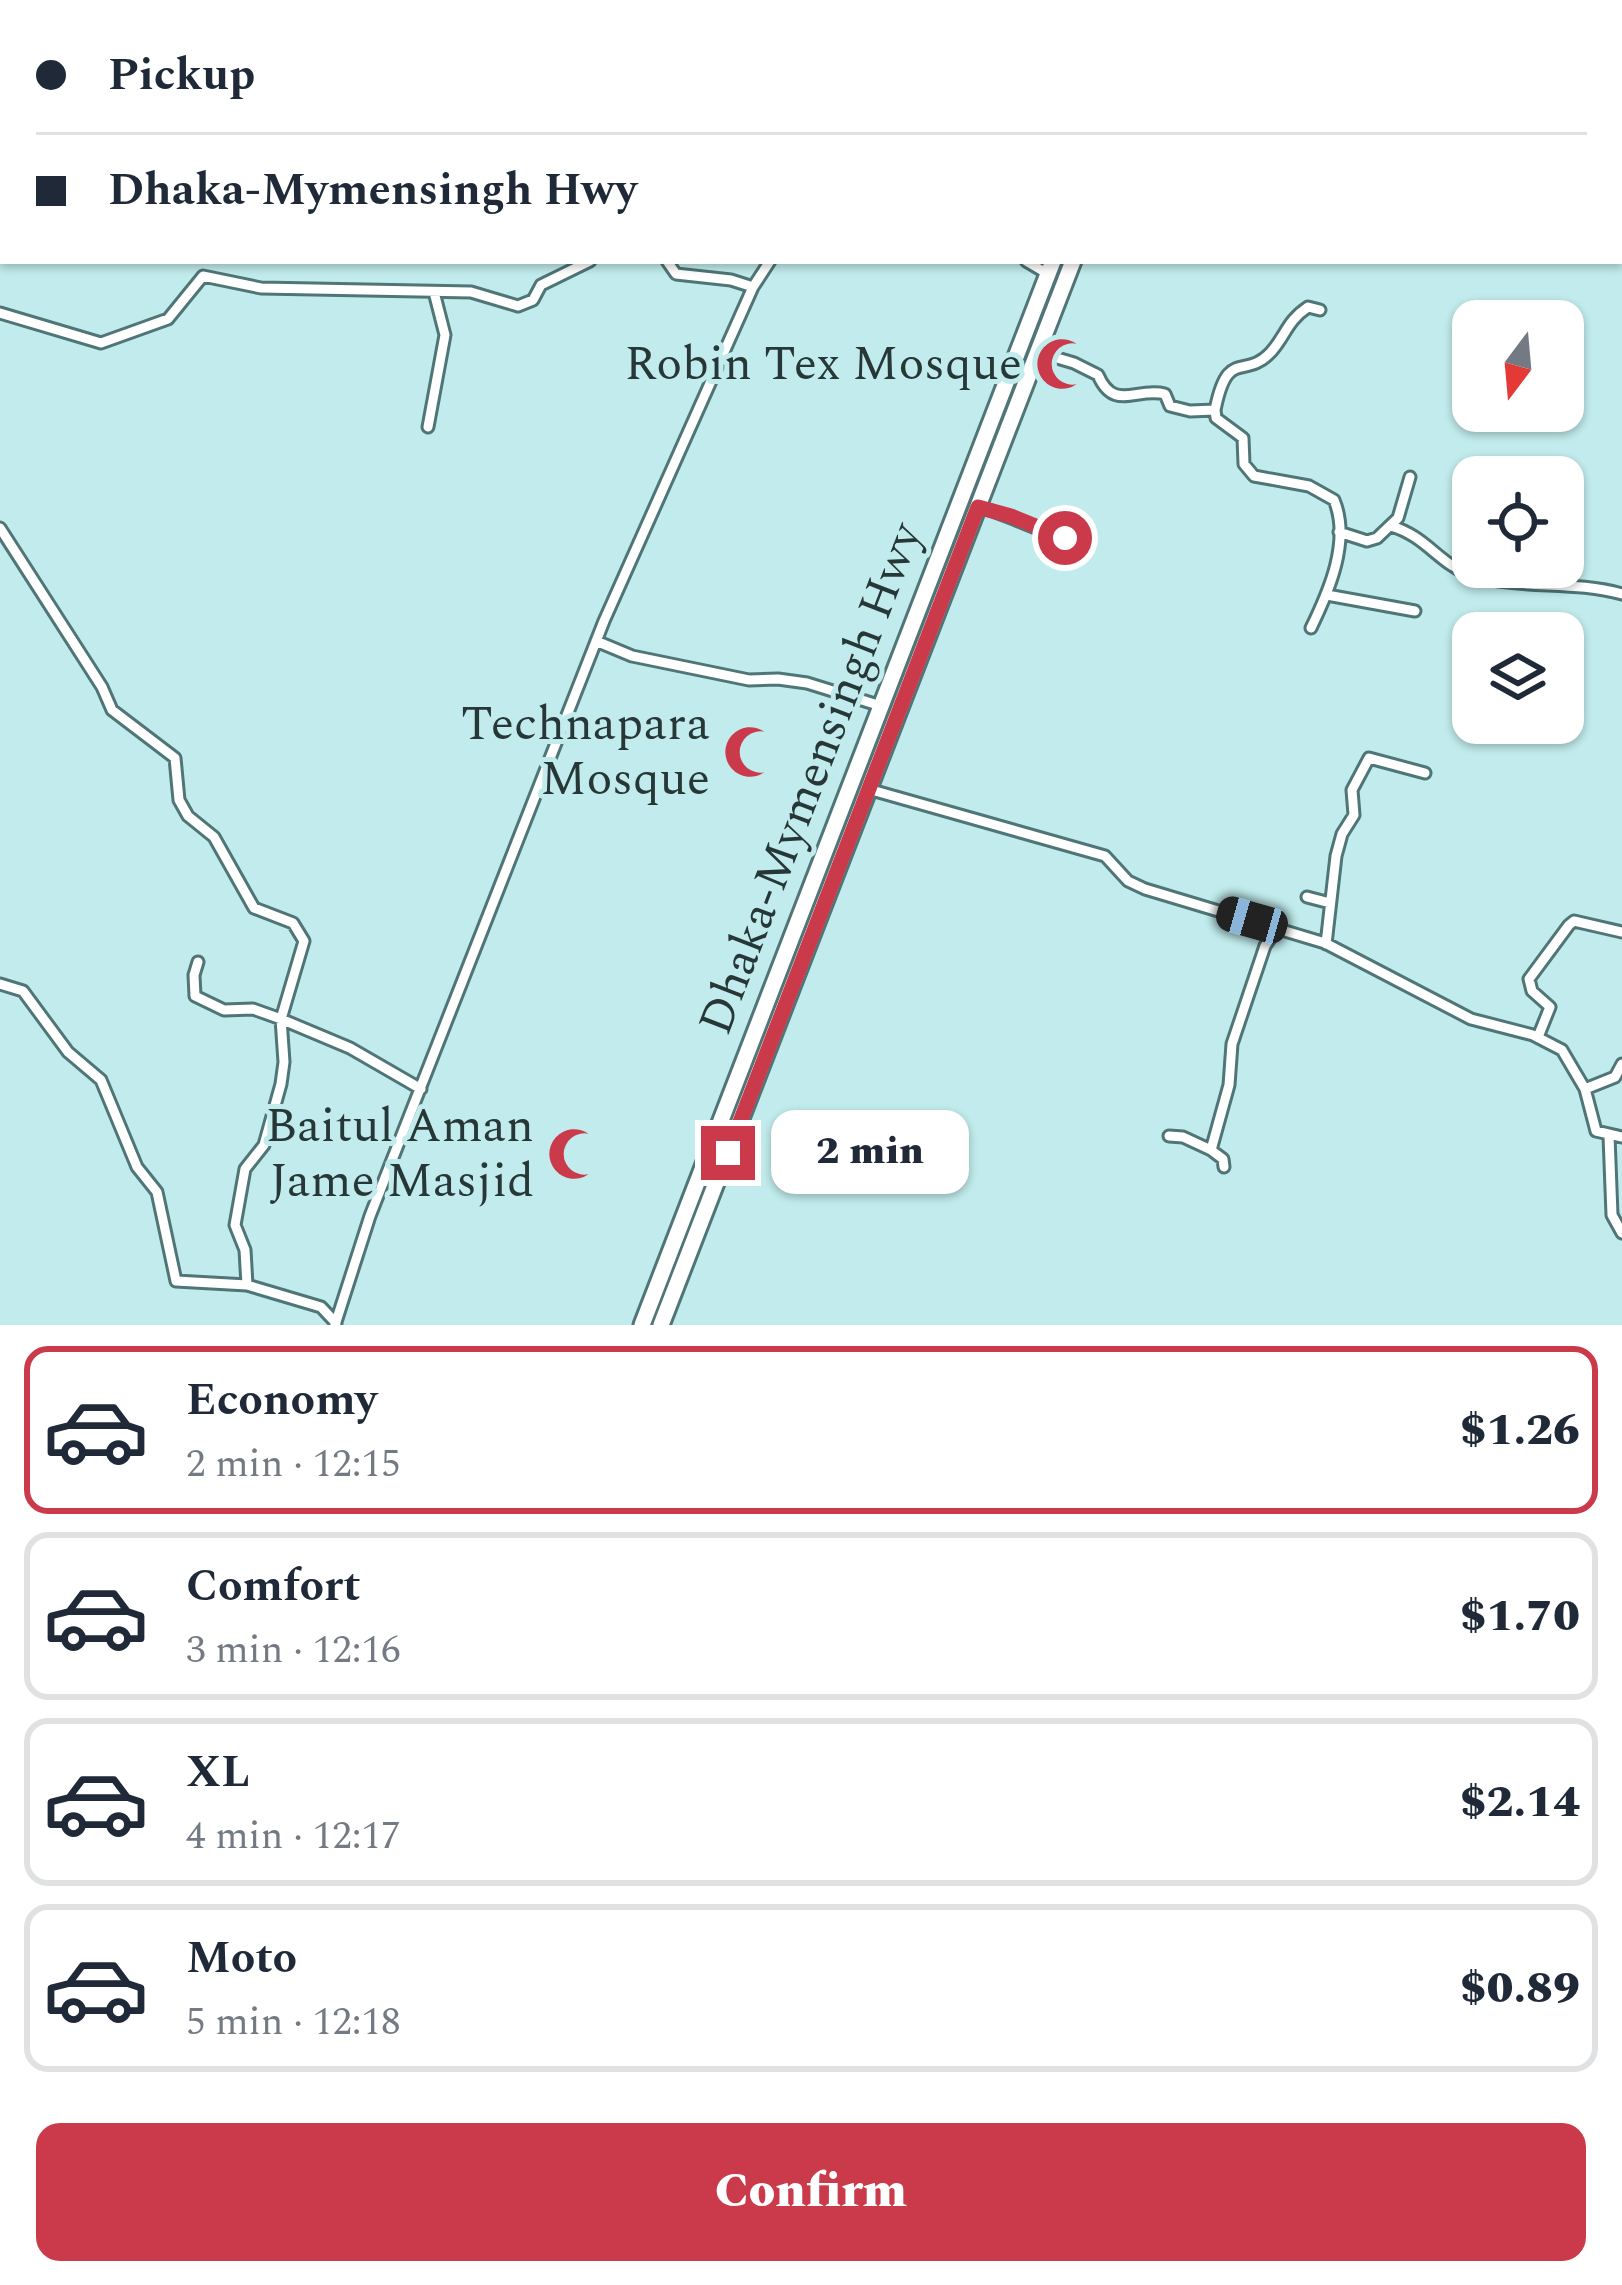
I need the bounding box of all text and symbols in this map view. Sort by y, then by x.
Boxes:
text: Pickup [108,41,255,110]
text: Dhaka-Mymensingh Hwy [108,156,637,225]
north arrow [1452,300,1584,432]
map controls [1452,300,1584,744]
place label: Robin Tex Mosque [625,328,1022,401]
mosque icon: Robin Tex Mosque [1033,335,1091,393]
button: locate [1452,456,1584,588]
street label: Dhaka-Mymensingh Hwy [680,510,943,1046]
route start [1038,511,1092,565]
button: layers [1452,612,1584,744]
place label: Technapara Mosque [461,688,710,816]
mosque icon: Technapara Mosque [721,723,779,781]
car [1212,893,1292,947]
place label: Baitul Aman Jame Masjid [265,1090,534,1218]
callout: 2 min [770,1111,968,1195]
text: 2 min [816,1122,924,1181]
mosque icon: Baitul Aman Jame Masjid [545,1125,603,1183]
route end [701,1126,755,1180]
text: Economy [186,1366,377,1435]
icon: car [42,1376,150,1484]
text: $1.26 [1459,1396,1580,1465]
text: 2 min · 12:15 [186,1435,401,1494]
text: Comfort [186,1552,361,1621]
icon: car [42,1562,150,1670]
text: $1.70 [1459,1582,1580,1651]
text: 3 min · 12:16 [186,1621,401,1680]
text: XL [186,1738,250,1807]
icon: car [42,1748,150,1856]
text: $2.14 [1459,1768,1580,1837]
text: 4 min · 12:17 [186,1807,401,1866]
text: Moto [186,1924,297,1993]
icon: car [42,1934,150,2042]
text: $0.89 [1459,1954,1580,2023]
text: 5 min · 12:18 [186,1993,401,2052]
button: Confirm [36,2123,1586,2261]

